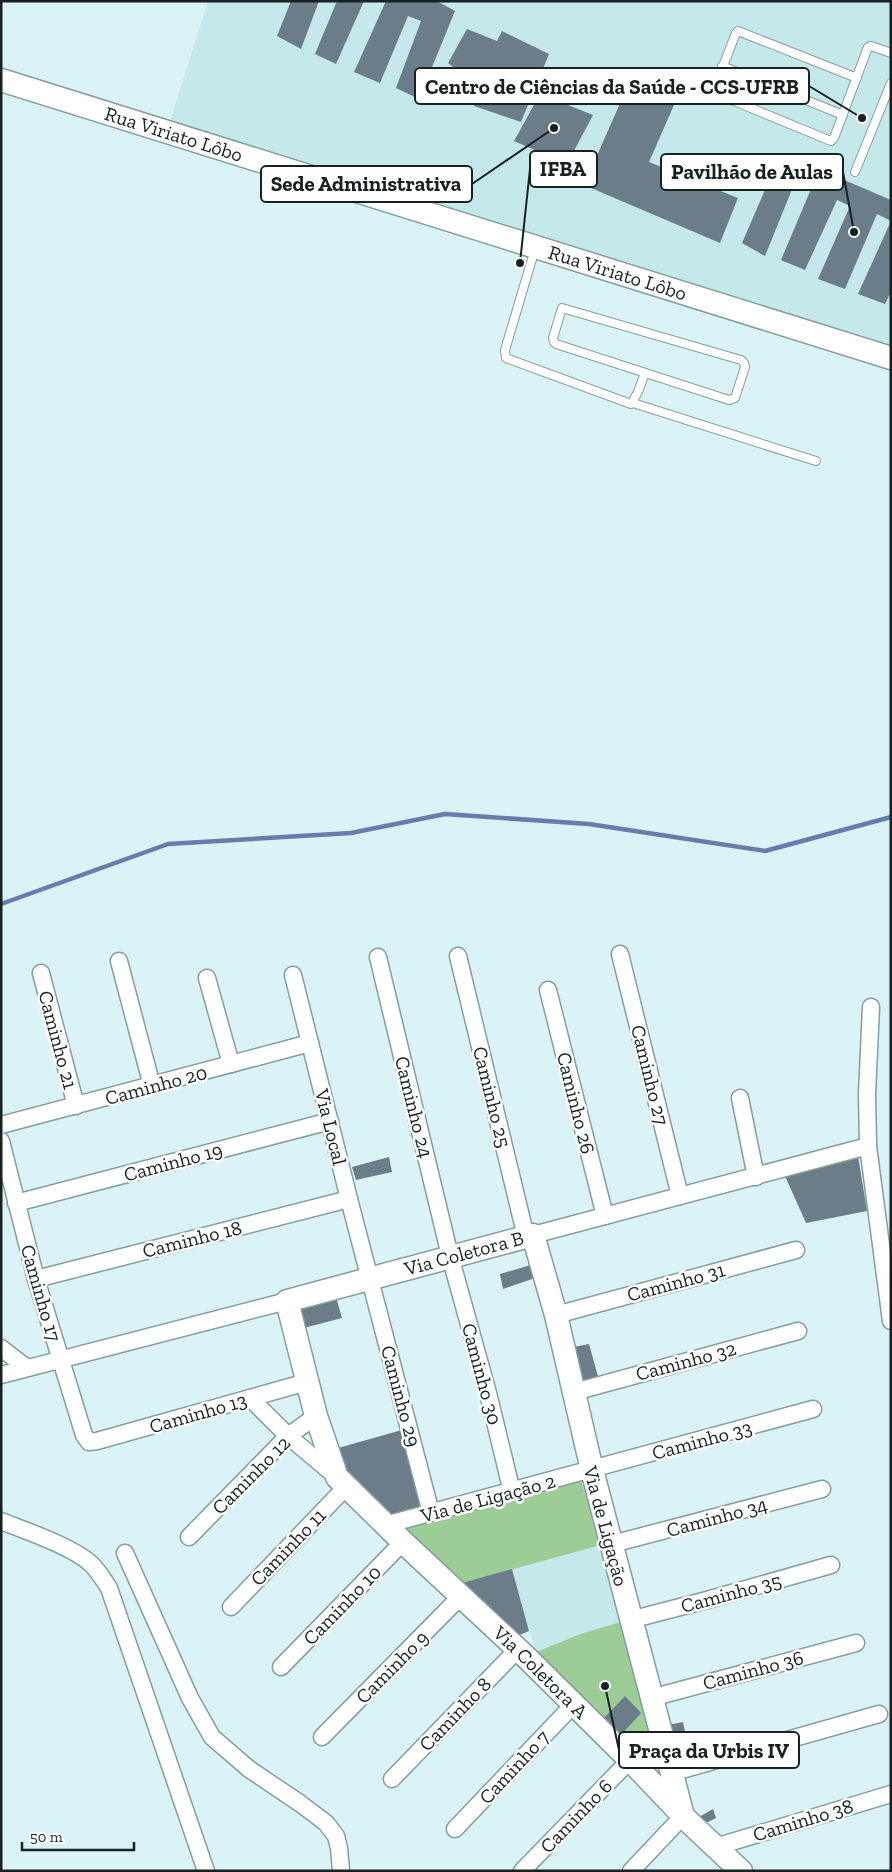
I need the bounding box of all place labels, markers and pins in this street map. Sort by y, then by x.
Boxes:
callout: Centro de Ciências da Saúde - CCS-UFRB [415,68,809,104]
callout: IFBA [530,151,597,187]
callout: Pavilhão de Aulas [661,154,843,190]
callout: Sede Administrativa [261,166,472,202]
callout: Praça da Urbis IV [619,1732,799,1768]

